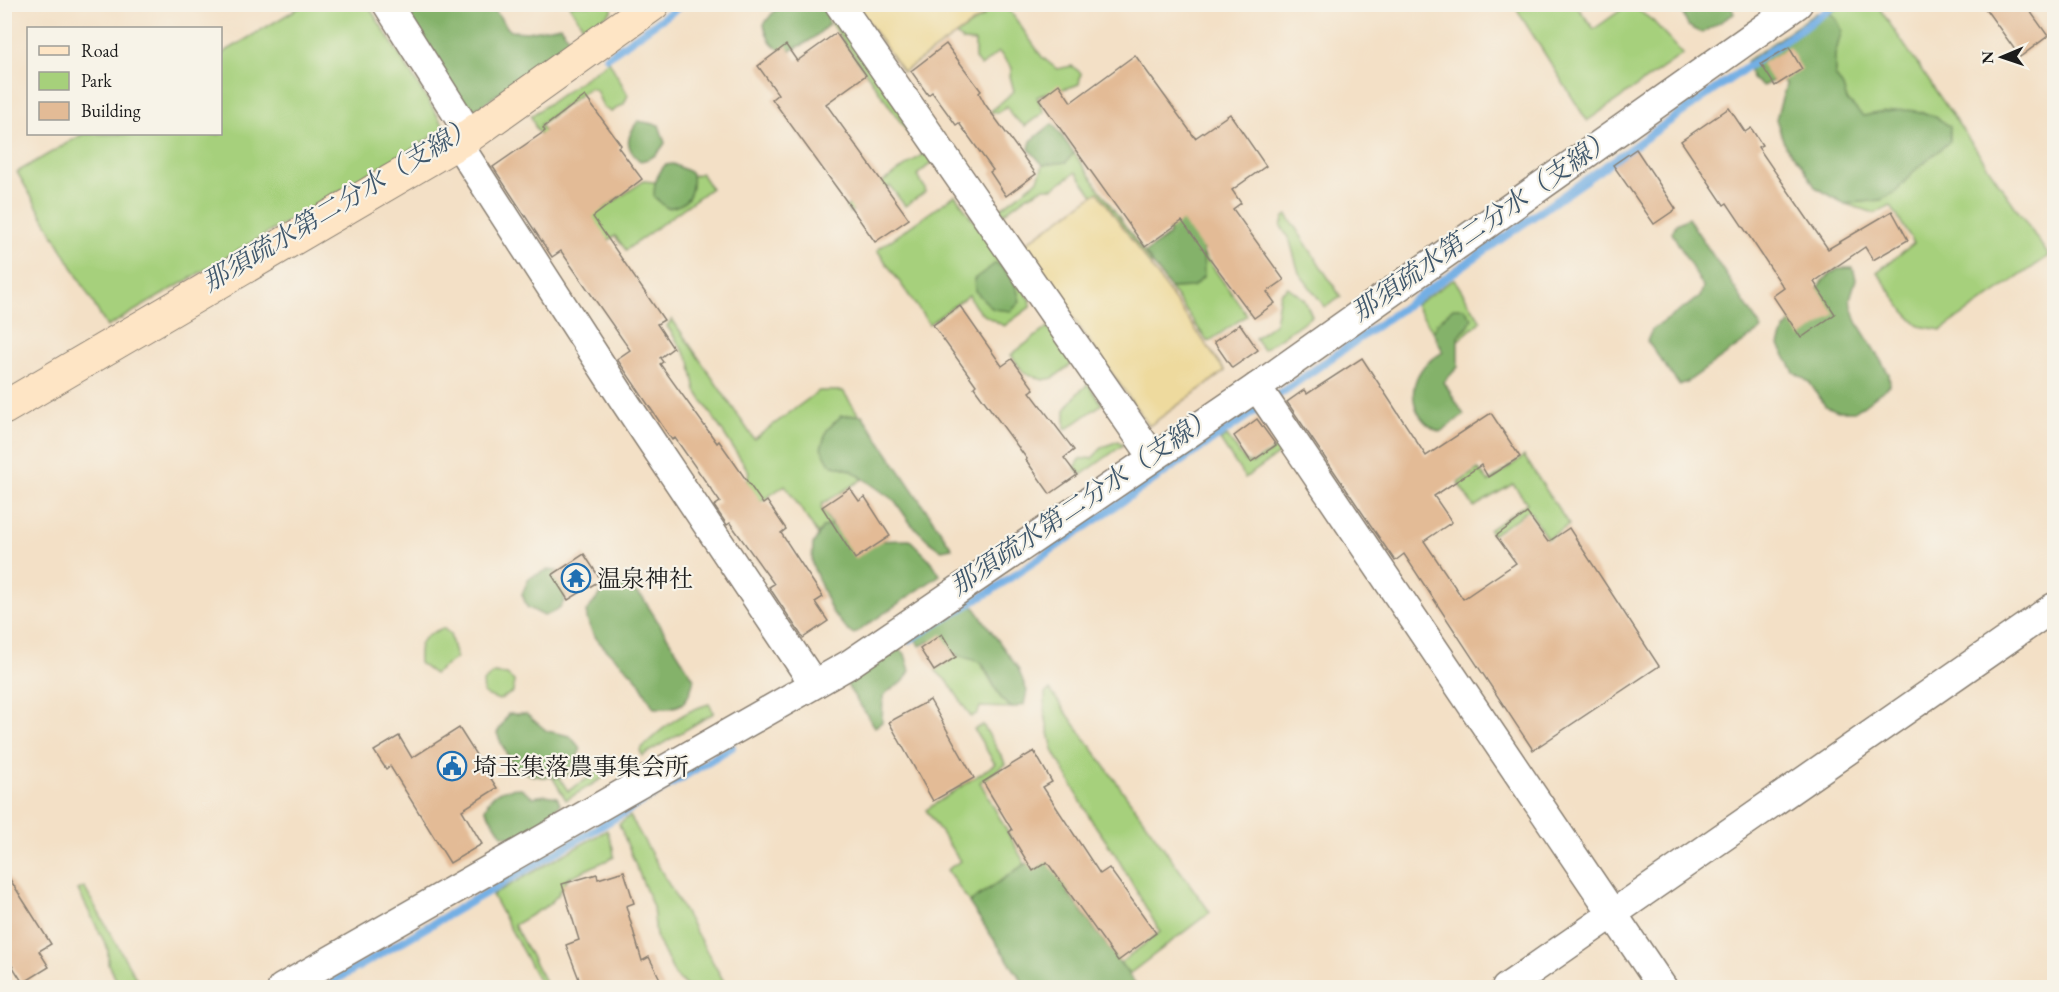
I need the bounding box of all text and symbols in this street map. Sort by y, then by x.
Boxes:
legend [27,27,222,135]
north arrow [1972,27,2032,87]
text: Road [81,39,120,62]
text: N [1977,51,1998,64]
text: Park [81,69,112,92]
text: Building [81,99,141,122]
water label: 那須疏水第二分水（支線） [196,109,480,299]
water label: 那須疏水第二分水（支線） [1344,122,1620,328]
water label: 那須疏水第二分水（支線） [943,400,1221,602]
temple icon: 温泉神社 [560,562,592,594]
place label: 温泉神社 [597,563,693,594]
public building icon: 埼玉集落農事集会所 [436,750,468,782]
place label: 埼玉集落農事集会所 [473,751,689,782]

